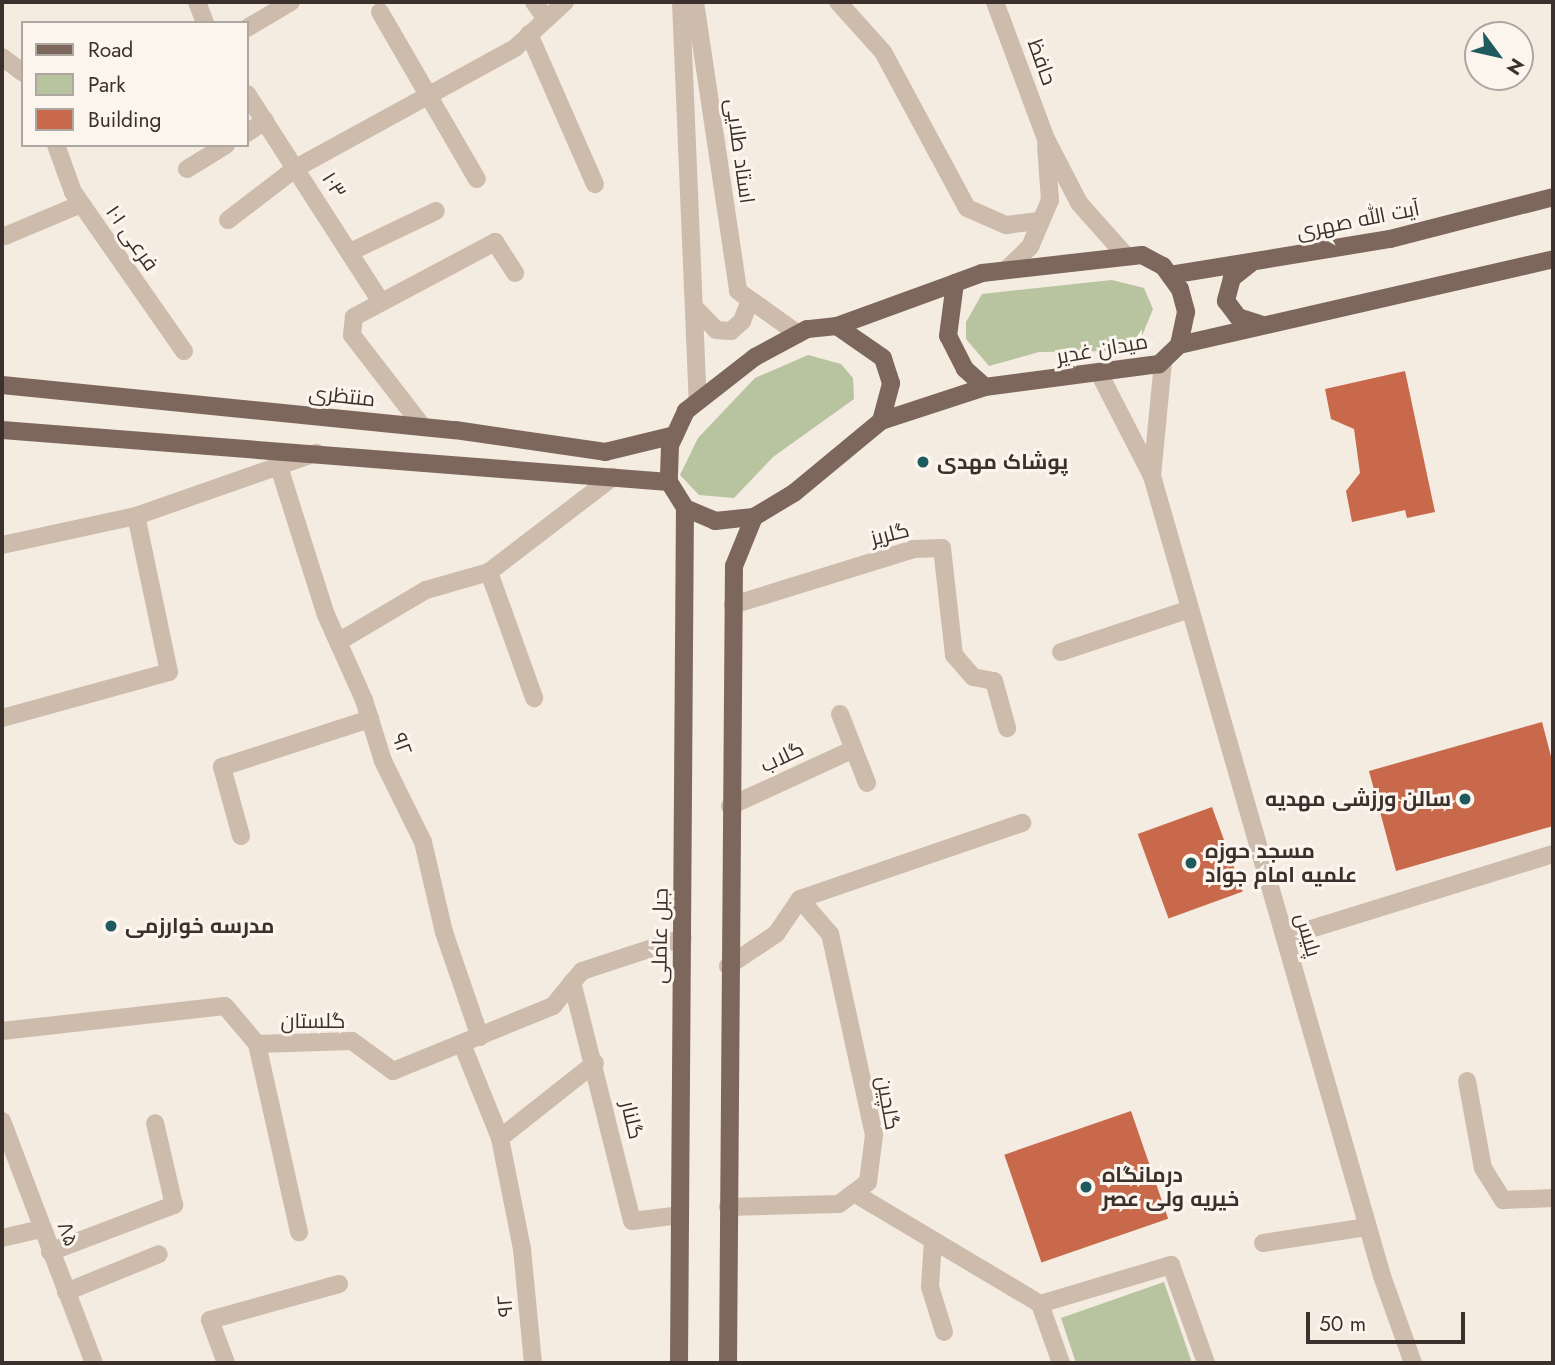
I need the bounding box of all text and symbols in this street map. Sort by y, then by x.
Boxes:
legend [21,21,248,147]
north arrow [1464,21,1534,91]
text: Road [88,35,133,65]
street label: حافظ [1022,35,1062,89]
text: N [1500,53,1531,80]
text: Park [88,70,125,100]
street label: استاد طلایی [720,97,760,205]
text: Building [88,105,161,135]
street label: ۱۰۳ [316,167,352,203]
street label: آیت الله صهری [1294,196,1422,244]
street label: فرعی ۱۰۱ [100,200,164,276]
street label: میدان غدیر [1054,329,1150,369]
street label: منتظری [308,380,376,412]
place label: پوشاک مهدی [937,449,1068,475]
marker: پوشاک مهدی [915,454,931,470]
street label: گلریز [868,517,912,551]
street label: ۹۲ [386,729,418,759]
street label: گلاب [756,736,808,778]
place label: سالن ورزشی مهدیه [1265,786,1451,812]
marker: سالن ورزشی مهدیه [1457,791,1473,807]
place label: مسجد حوزه علمیه امام جواد [1205,838,1357,888]
marker: مسجد حوزه علمیه امام جواد [1183,855,1199,871]
street label: جبل عاملی [647,888,673,984]
street label: پلیس [1290,910,1326,960]
place label: مدرسه خوارزمی [125,913,274,939]
marker: مدرسه خوارزمی [103,918,119,934]
street label: گلستان [280,1008,346,1034]
street label: گلچین [871,1074,905,1132]
street label: گلنار [615,1098,649,1142]
place label: درمانگاه خیریه ولی عصر [1102,1162,1239,1212]
marker: درمانگاه خیریه ولی عصر [1076,1177,1096,1197]
street label: ۸۵ [52,1218,84,1250]
street label: ۹۲ [491,1294,519,1318]
scale bar [1310,1298,1469,1342]
text: 50 m [1319,1309,1366,1339]

